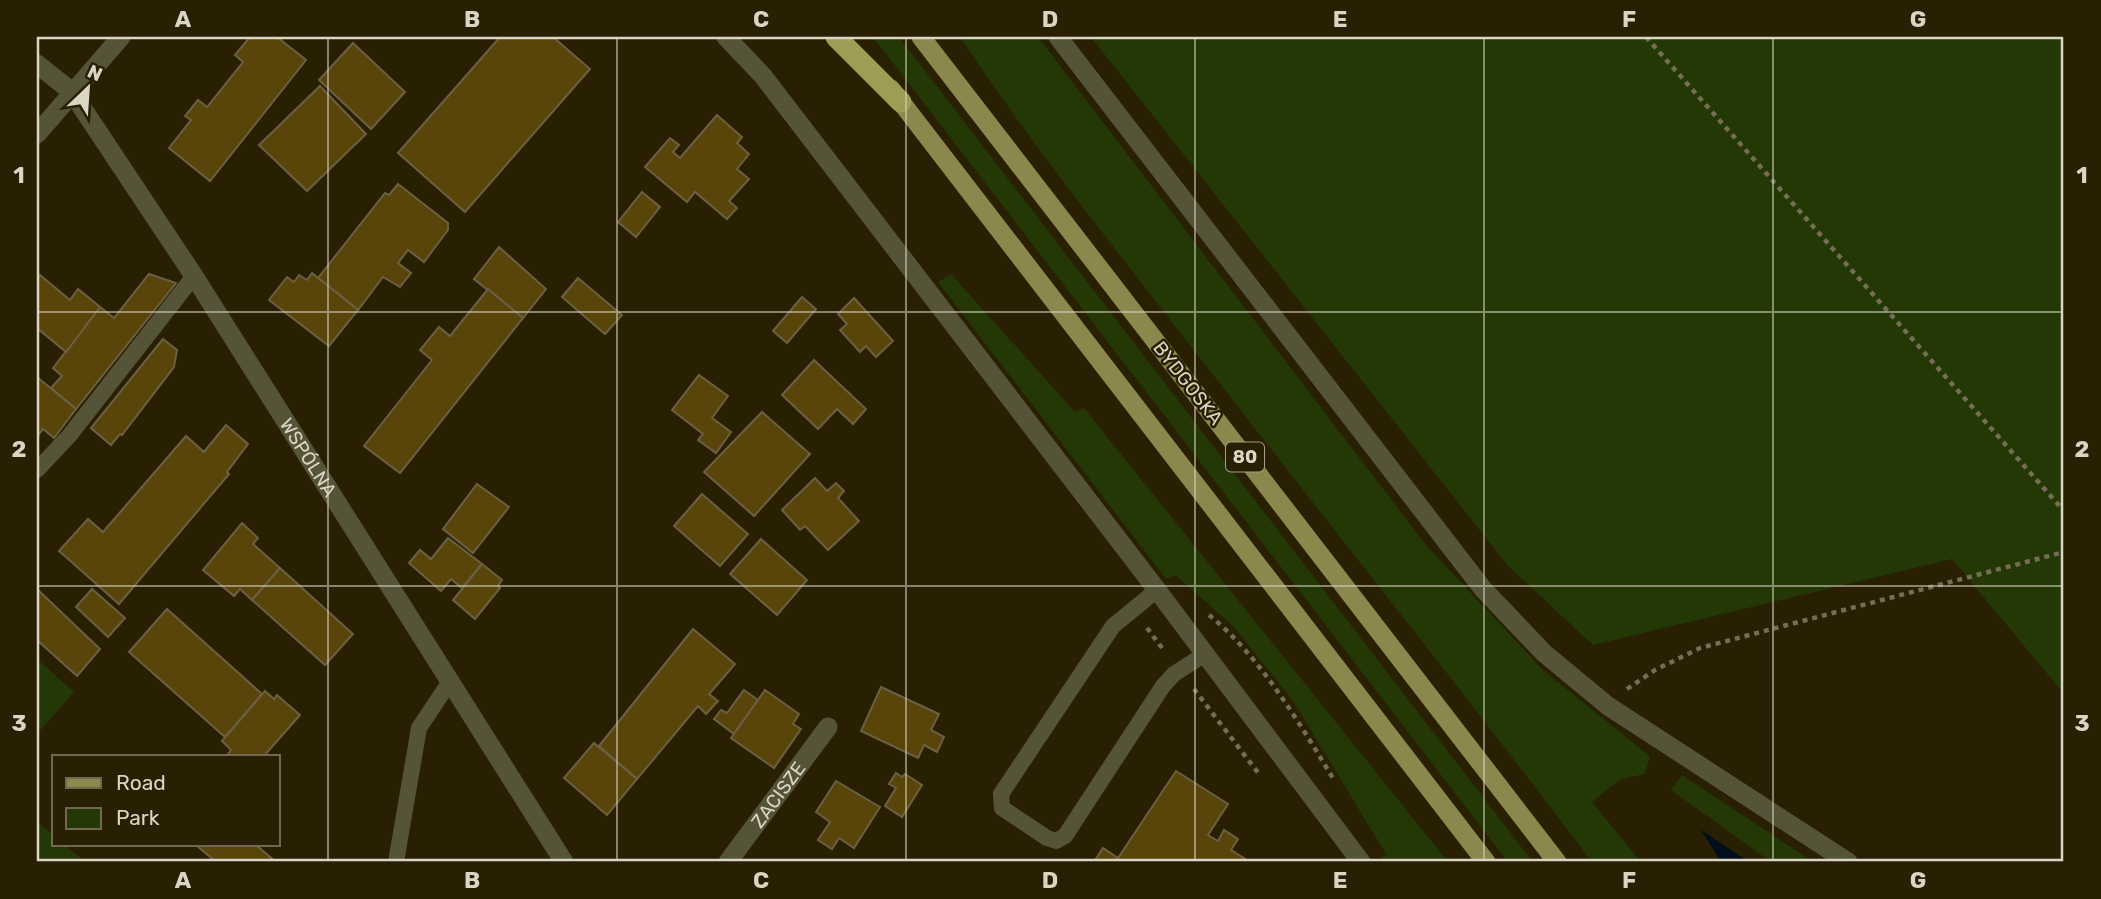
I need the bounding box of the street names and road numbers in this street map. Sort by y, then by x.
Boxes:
street label: BYDGOSKA [1148,337,1228,429]
street label: WSPÓLNA [275,414,342,501]
road number: 80 [1226,443,1264,472]
street label: ZACISZE [746,757,810,832]

